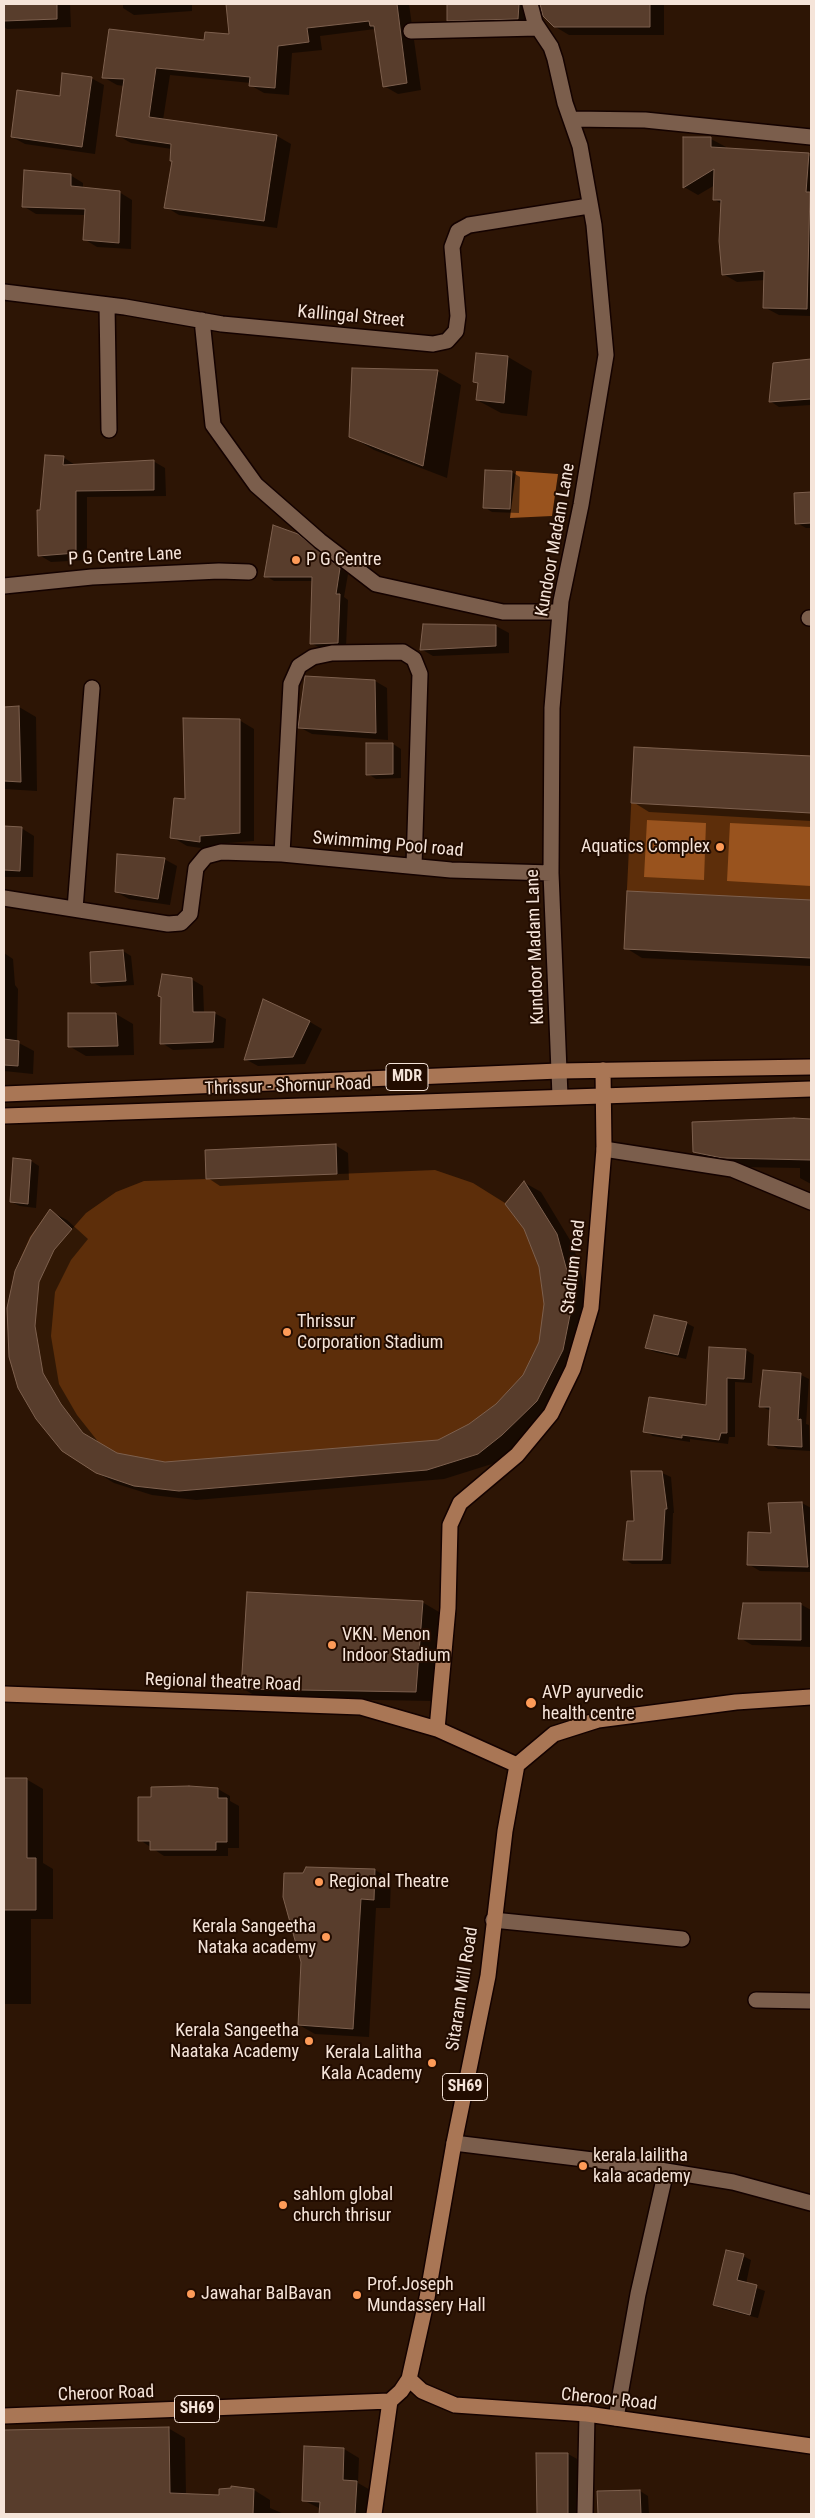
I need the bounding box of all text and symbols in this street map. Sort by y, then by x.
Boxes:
street label: Kallingal Street [297,302,405,332]
street label: Kundoor Madam Lane [532,462,580,618]
street label: P G Centre Lane [68,543,182,571]
place label: P G Centre [306,549,381,571]
marker: P G Centre [290,554,302,566]
street label: Swimmimg Pool road [312,828,464,862]
place label: Aquatics Complex [581,836,710,858]
marker: Aquatics Complex [714,841,726,853]
street label: Kundoor Madam Lane [522,869,550,1025]
road number: MDR [386,1064,428,1090]
street label: Thrissur - Shornur Road [204,1073,372,1101]
street label: Stadium road [558,1219,590,1315]
place label: Thrissur Corporation Stadium [297,1311,443,1354]
marker: Thrissur Corporation Stadium [281,1326,293,1338]
place label: VKN. Menon Indoor Stadium [342,1624,450,1666]
marker: VKN. Menon Indoor Stadium [326,1639,338,1651]
street label: Regional theatre Road [145,1669,301,1697]
place label: AVP ayurvedic health centre [542,1682,644,1725]
marker: AVP ayurvedic health centre [524,1696,538,1710]
place label: Regional Theatre [329,1871,449,1893]
marker: Regional Theatre [313,1876,325,1888]
place label: Kerala Sangeetha Nataka academy [192,1916,316,1958]
street label: Sitaram Mill Road [443,1926,483,2052]
marker: Kerala Sangeetha Nataka academy [320,1931,332,1943]
place label: Kerala Sangeetha Naataka Academy [170,2020,299,2062]
marker: Kerala Sangeetha Naataka Academy [303,2035,315,2047]
place label: Kerala Lalitha Kala Academy [321,2042,422,2084]
marker: Kerala Lalitha Kala Academy [426,2057,438,2069]
road number: SH69 [442,2074,488,2100]
place label: kerala lailitha kala academy [593,2145,691,2188]
marker: kerala lailitha kala academy [577,2160,589,2172]
place label: sahlom global church thrisur [293,2184,393,2226]
marker: sahlom global church thrisur [277,2199,289,2211]
place label: Prof.Joseph Mundassery Hall [367,2274,486,2316]
place label: Jawahar BalBavan [201,2283,331,2305]
marker: Jawahar BalBavan [185,2288,197,2300]
marker: Prof.Joseph Mundassery Hall [351,2289,363,2301]
street label: Cheroor Road [57,2382,155,2406]
street label: Cheroor Road [560,2384,658,2416]
road number: SH69 [174,2396,220,2422]

